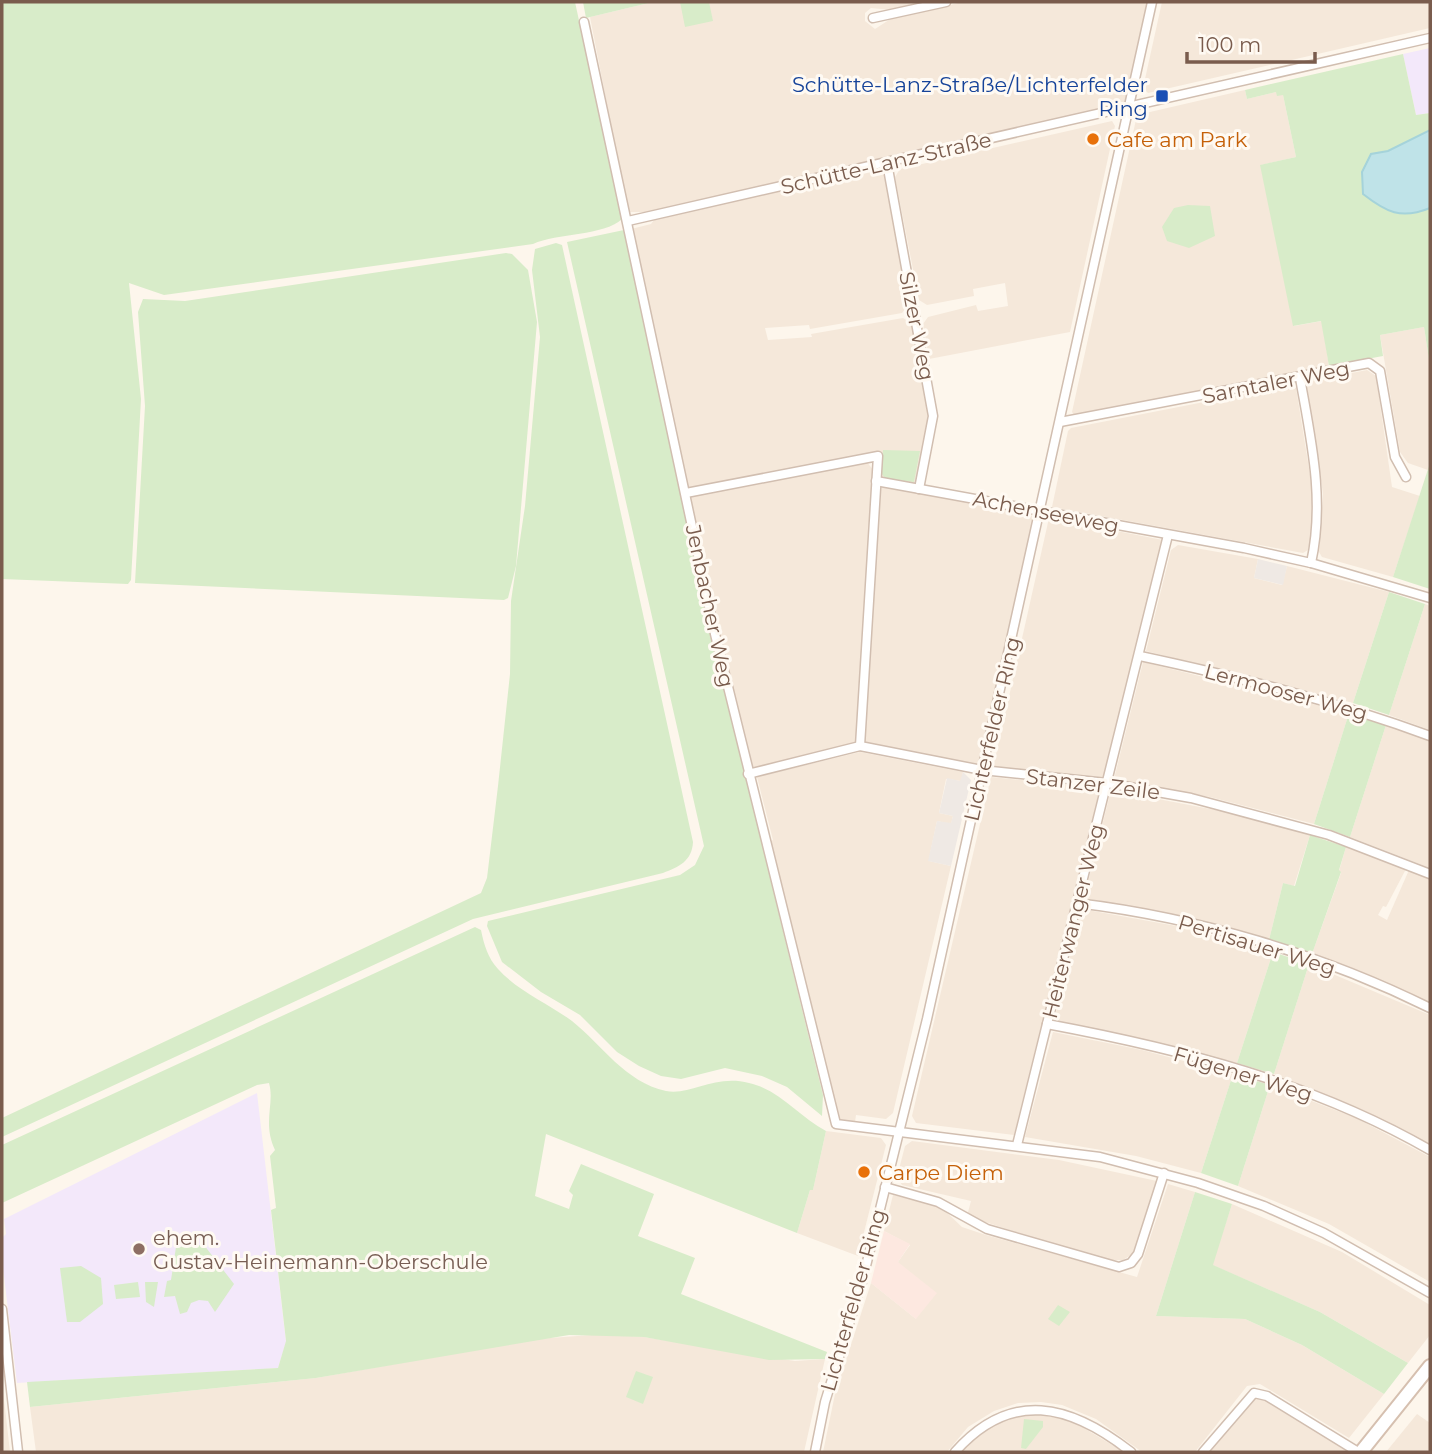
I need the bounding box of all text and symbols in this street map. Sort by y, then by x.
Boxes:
scale bar [1187,21,1315,65]
text: 100 m [1198,32,1261,57]
place label: Schütte-Lanz-Straße/Lichterfelder Ring [792,72,1148,121]
marker: Schütte-Lanz-Straße/Lichterfelder Ring [1154,88,1170,104]
street label: Schütte-Lanz-Straße [778,127,994,199]
place label: Cafe am Park [1107,127,1248,152]
marker: Cafe am Park [1085,131,1101,147]
street label: Silzer Weg [894,269,940,383]
street label: Sarntaler Weg [1200,355,1352,409]
street label: Achenseeweg [971,486,1121,538]
street label: Jenbacher Weg [680,521,739,690]
street label: Lichterfelder Ring [959,634,1025,824]
street label: Lermooser Weg [1202,658,1370,726]
street label: Stanzer Zeile [1025,763,1161,805]
street label: Heiterwanger Weg [1037,821,1109,1021]
street label: Pertisauer Weg [1175,909,1339,981]
street label: Fügener Weg [1170,1041,1316,1107]
place label: Carpe Diem [878,1160,1004,1185]
marker: Carpe Diem [856,1164,872,1180]
street label: Lichterfelder Ring [815,1206,891,1394]
place label: ehem. Gustav-Heinemann-Oberschule [153,1225,488,1274]
marker: ehem. Gustav-Heinemann-Oberschule [131,1241,147,1257]

